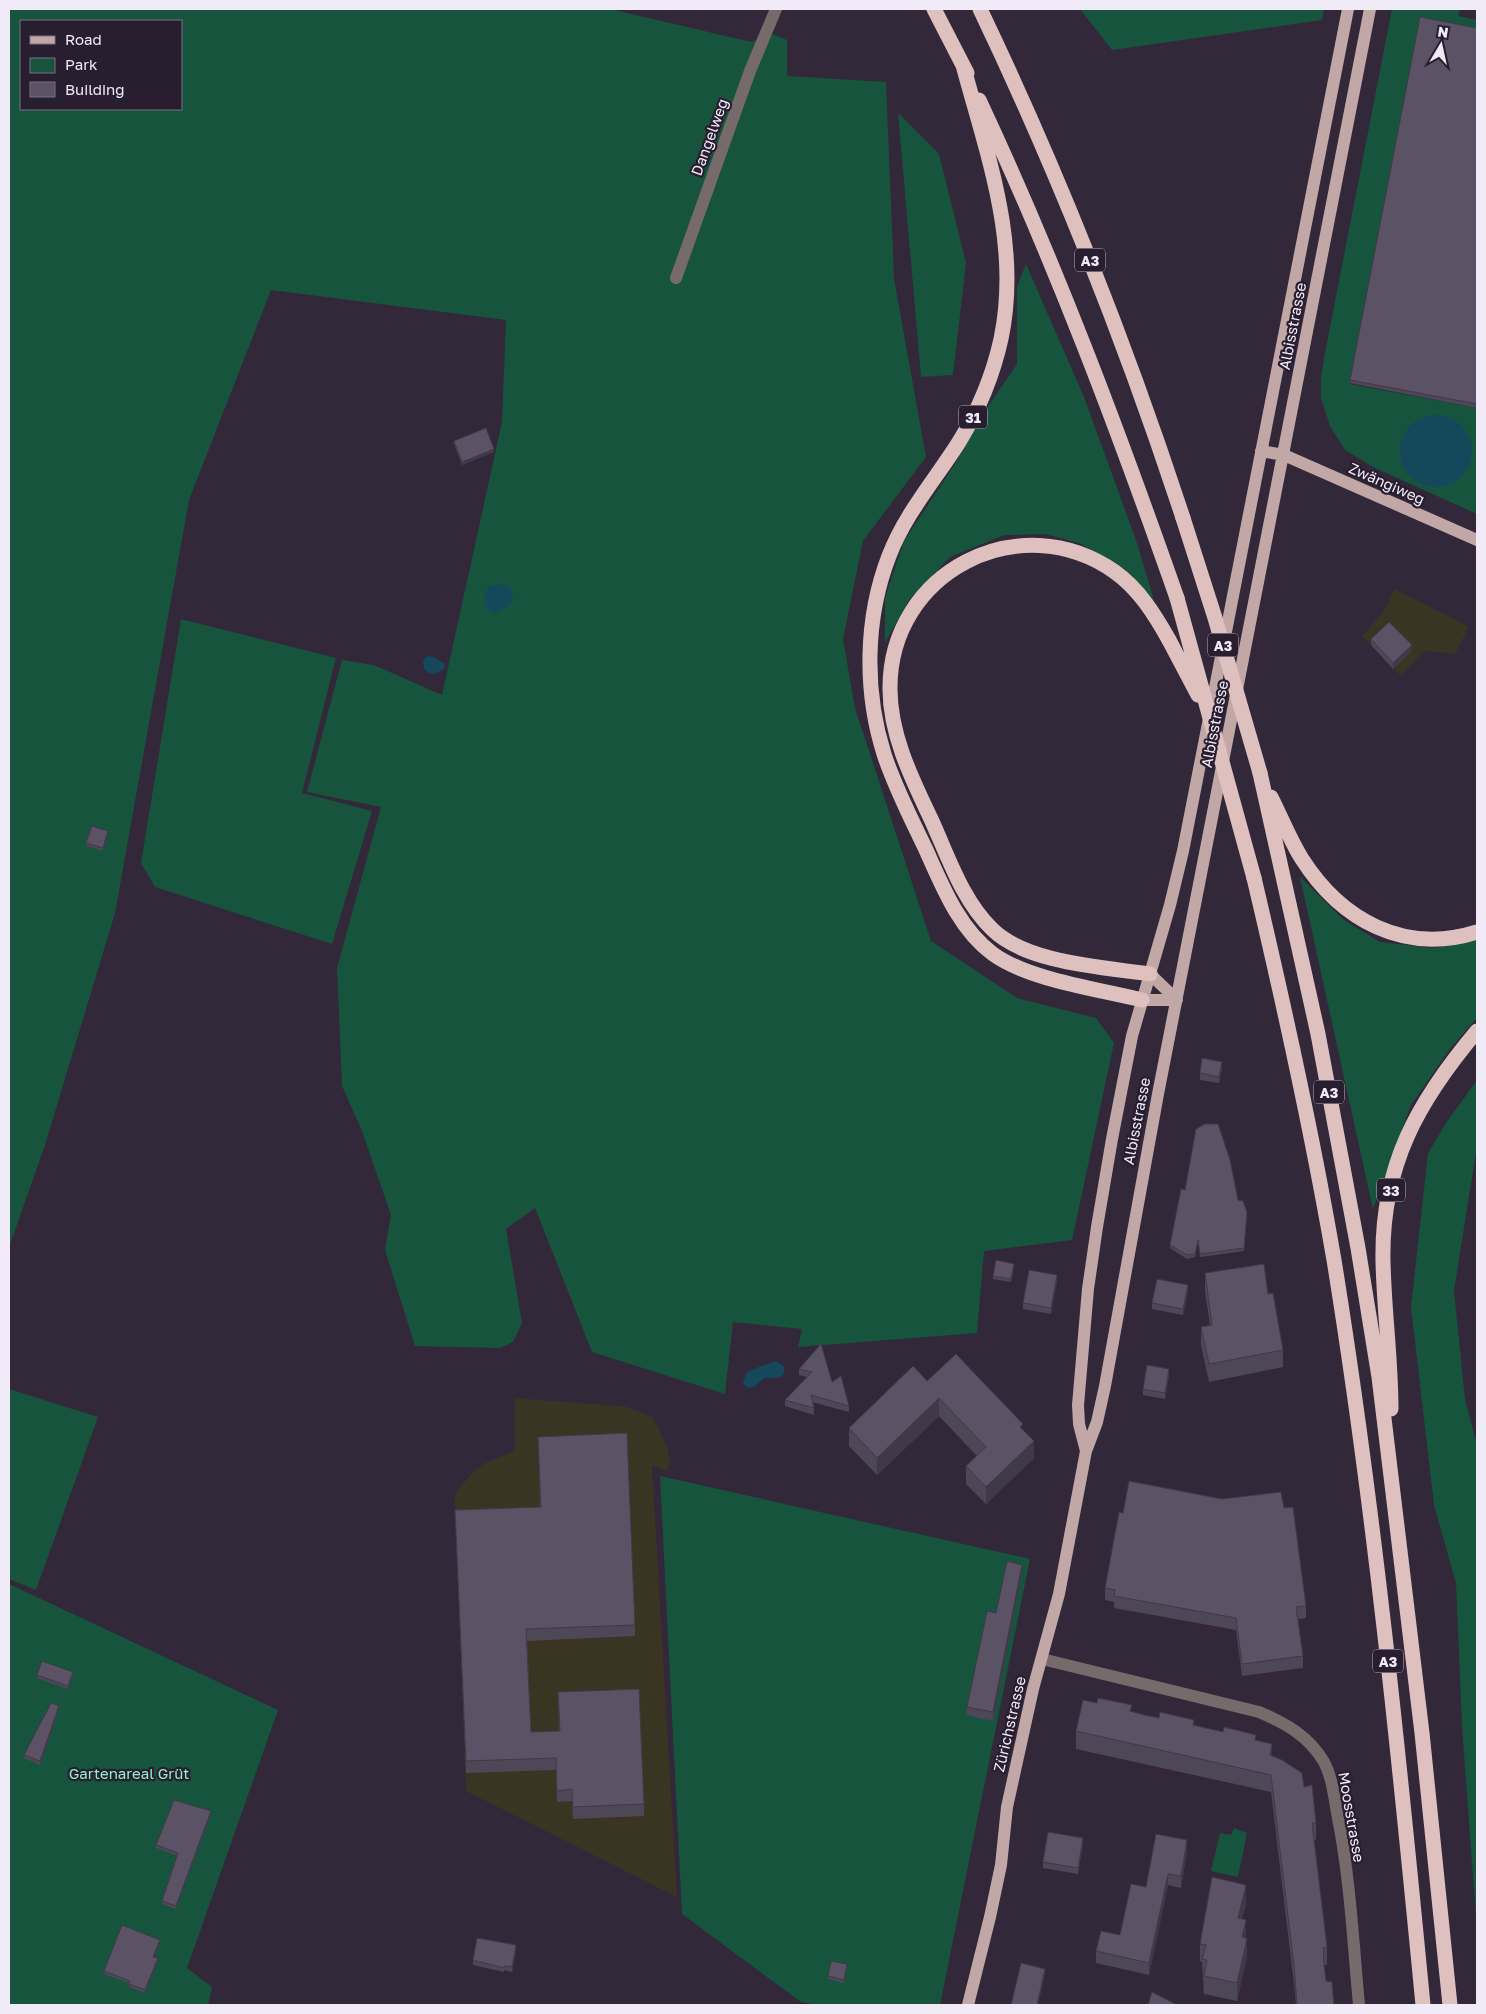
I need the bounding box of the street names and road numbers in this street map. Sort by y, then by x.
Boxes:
street label: Dangelweg [687,96,731,178]
road number: A3 [1075,248,1105,272]
street label: Albisstrasse [1275,281,1309,371]
road number: 31 [959,406,987,428]
street label: Zwängiweg [1346,458,1428,508]
road number: A3 [1208,634,1238,656]
street label: Albisstrasse [1197,679,1231,769]
street label: Albisstrasse [1119,1076,1153,1166]
road number: A3 [1314,1080,1344,1104]
road number: 33 [1377,1178,1405,1202]
road number: A3 [1373,1650,1403,1672]
street label: Zürichstrasse [989,1674,1029,1774]
street label: Moosstrasse [1335,1770,1369,1864]

